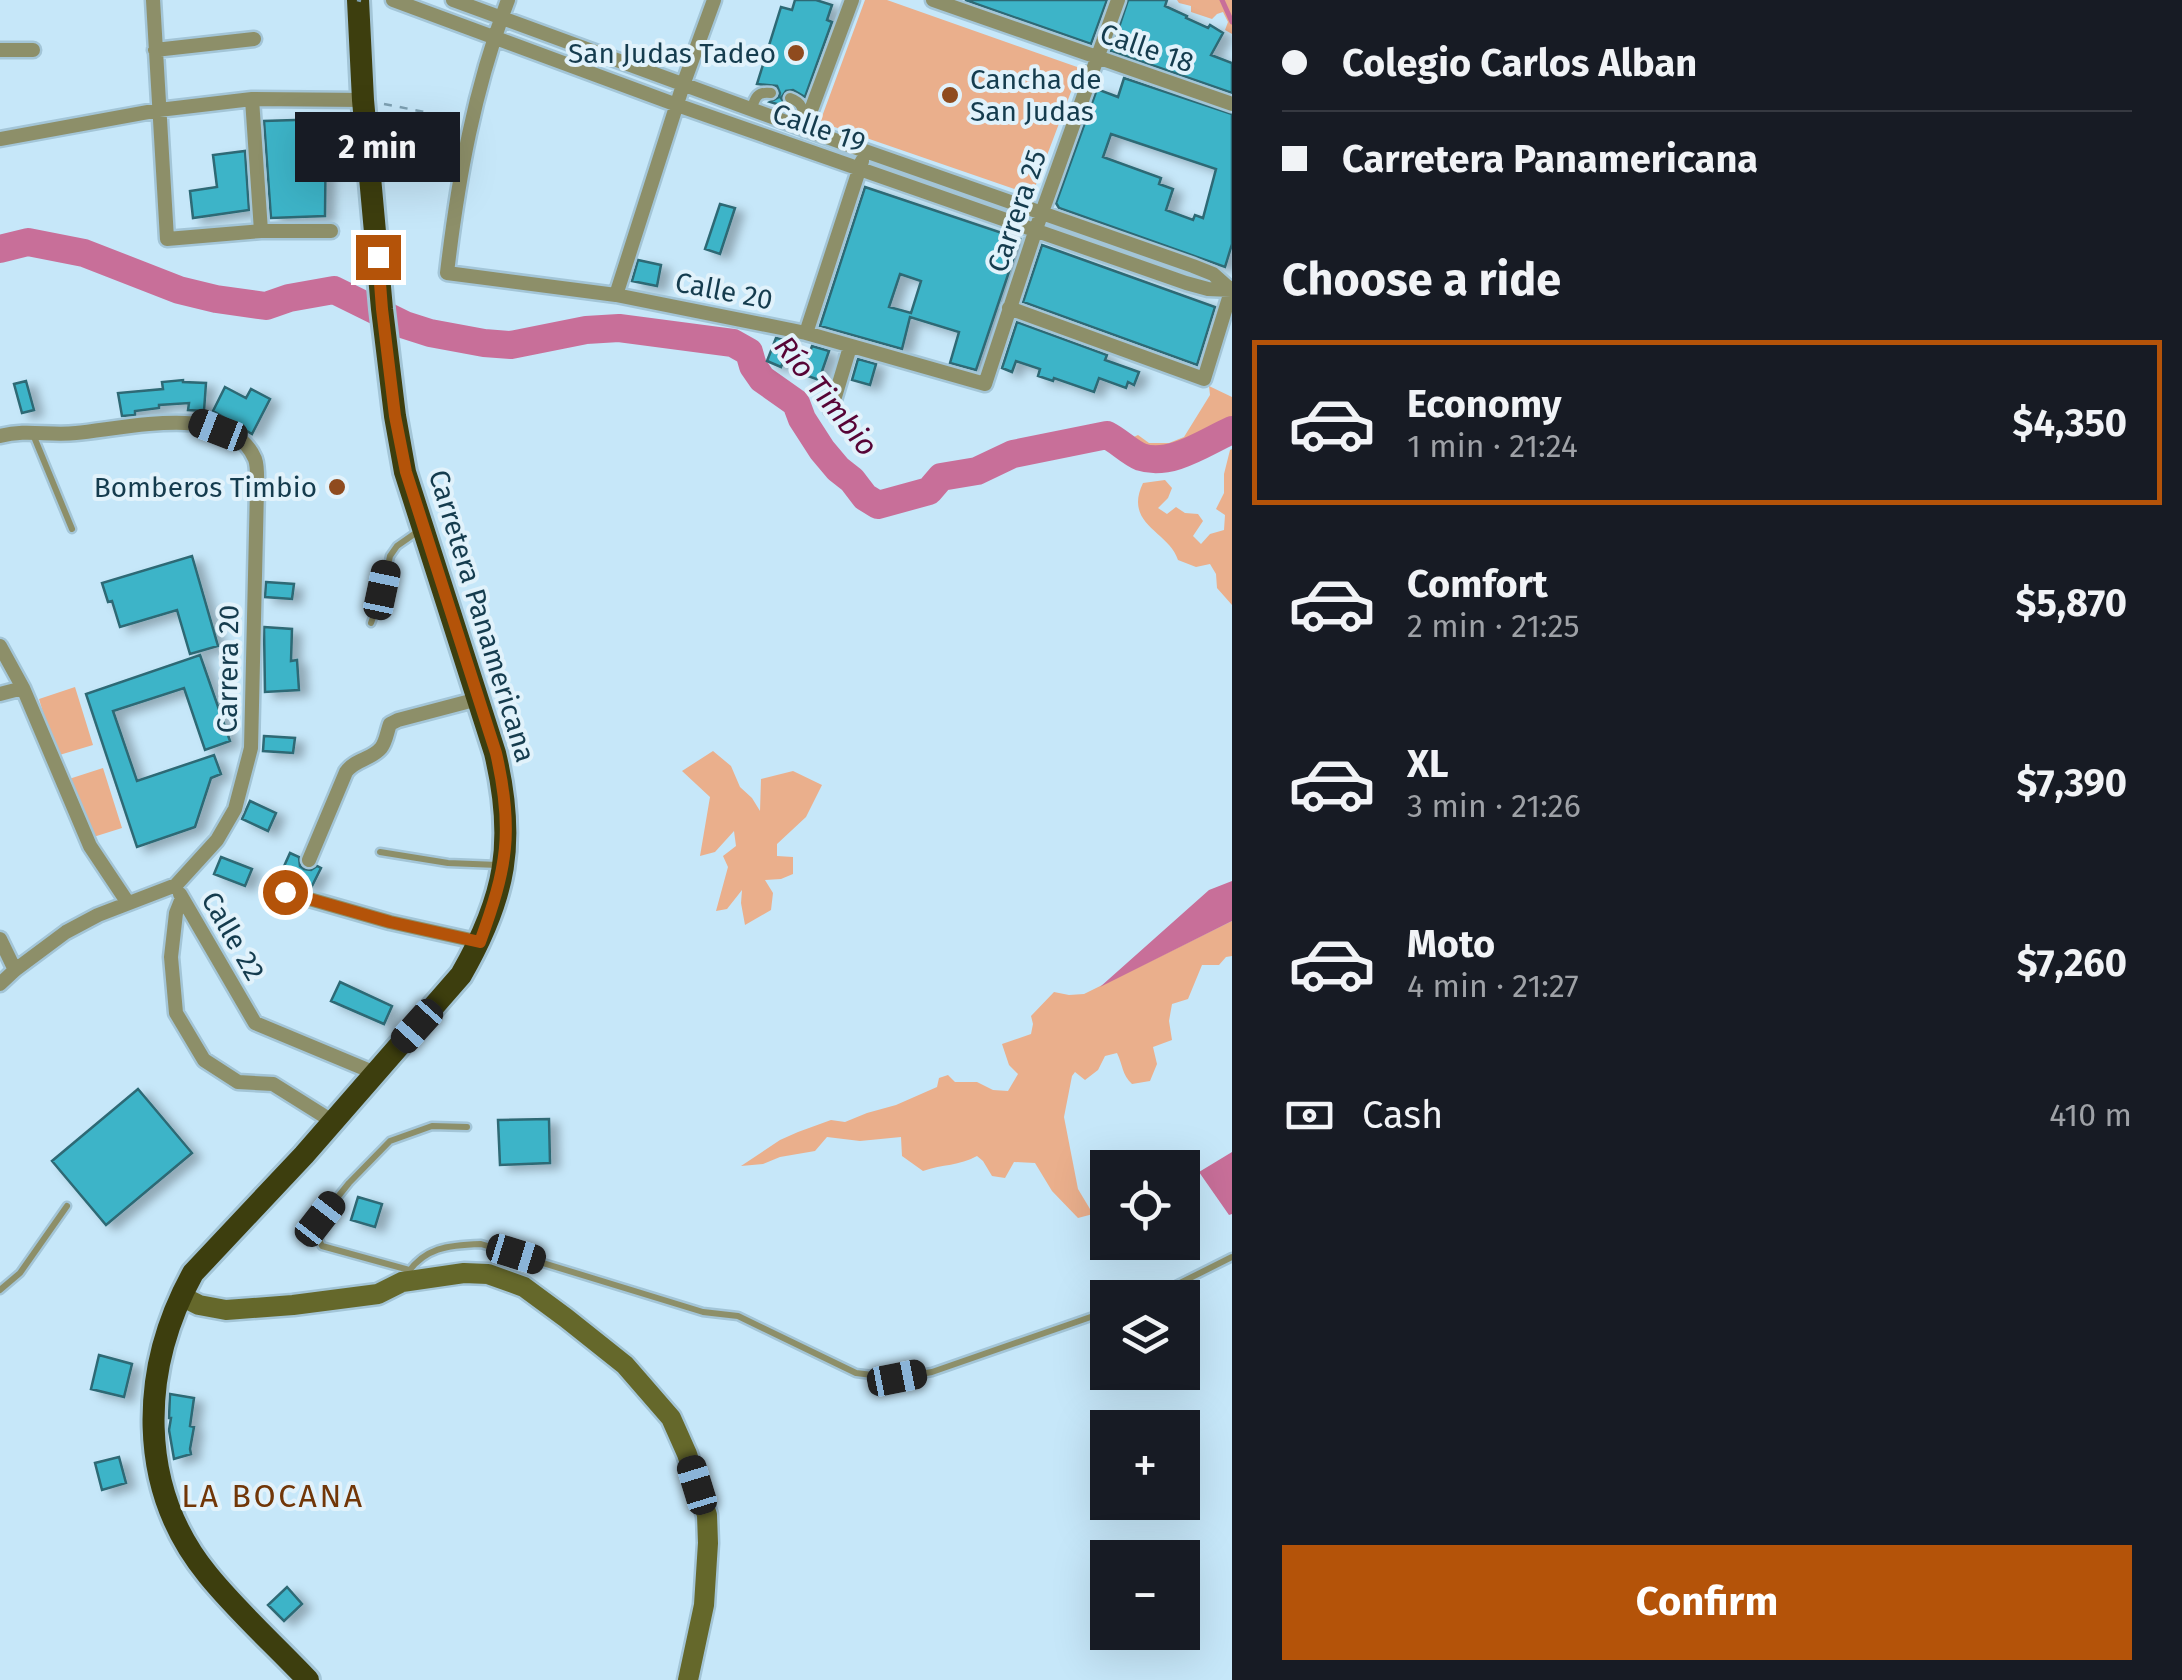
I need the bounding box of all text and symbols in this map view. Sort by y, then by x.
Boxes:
street label: Calle 18 [1096,17,1198,79]
place label: San Judas Tadeo [568,37,776,70]
text: Colegio Carlos Alban [1342,40,1697,86]
marker: San Judas Tadeo [785,42,807,64]
place label: Cancha de San Judas [970,63,1102,128]
marker: Cancha de San Judas [939,84,961,106]
street label: Calle 19 [768,97,870,159]
callout: 2 min [296,112,460,182]
text: 2 min [338,128,417,166]
text: Carretera Panamericana [1342,136,1758,182]
street label: Carrera 25 [981,146,1053,276]
route end [356,235,401,280]
text: Choose a ride [1282,253,1561,307]
street label: Calle 20 [672,265,776,317]
water label: Río Timbio [767,329,885,463]
icon: car [1287,378,1377,468]
text: Economy [1407,381,1562,427]
text: $4,350 [2013,400,2127,446]
car [185,405,251,455]
text: 1 min · 21:24 [1407,427,1578,465]
street label: Carretera Panamericana [422,466,542,766]
place label: Bomberos Timbio [94,471,317,504]
marker: Bomberos Timbio [326,476,348,498]
car [361,558,403,622]
icon: car [1287,558,1377,648]
text: Comfort [1407,561,1548,607]
text: $5,870 [2016,580,2127,626]
street label: Carrera 20 [210,604,246,734]
text: 2 min · 21:25 [1407,607,1580,645]
icon: car [1287,738,1377,828]
text: XL [1407,741,1449,787]
text: $7,390 [2017,760,2127,806]
text: 3 min · 21:26 [1407,787,1581,825]
route start [263,870,308,915]
street label: Calle 22 [194,886,272,986]
icon: car [1287,918,1377,1008]
text: Moto [1407,921,1495,967]
text: $7,260 [2017,940,2127,986]
text: 4 min · 21:27 [1407,967,1579,1005]
car [386,994,448,1058]
icon: cash [1282,1088,1337,1143]
text: Cash [1362,1092,1443,1138]
text: 410 m [2049,1096,2132,1134]
map controls [1090,1150,1200,1650]
button: locate [1090,1150,1200,1260]
car [290,1186,350,1252]
car [483,1231,549,1277]
button: layers [1090,1280,1200,1390]
car [865,1358,929,1398]
button: + [1090,1410,1200,1520]
car [674,1452,720,1518]
district label: LA BOCANA [181,1477,365,1515]
button: − [1090,1540,1200,1650]
button: Confirm [1282,1545,2132,1660]

